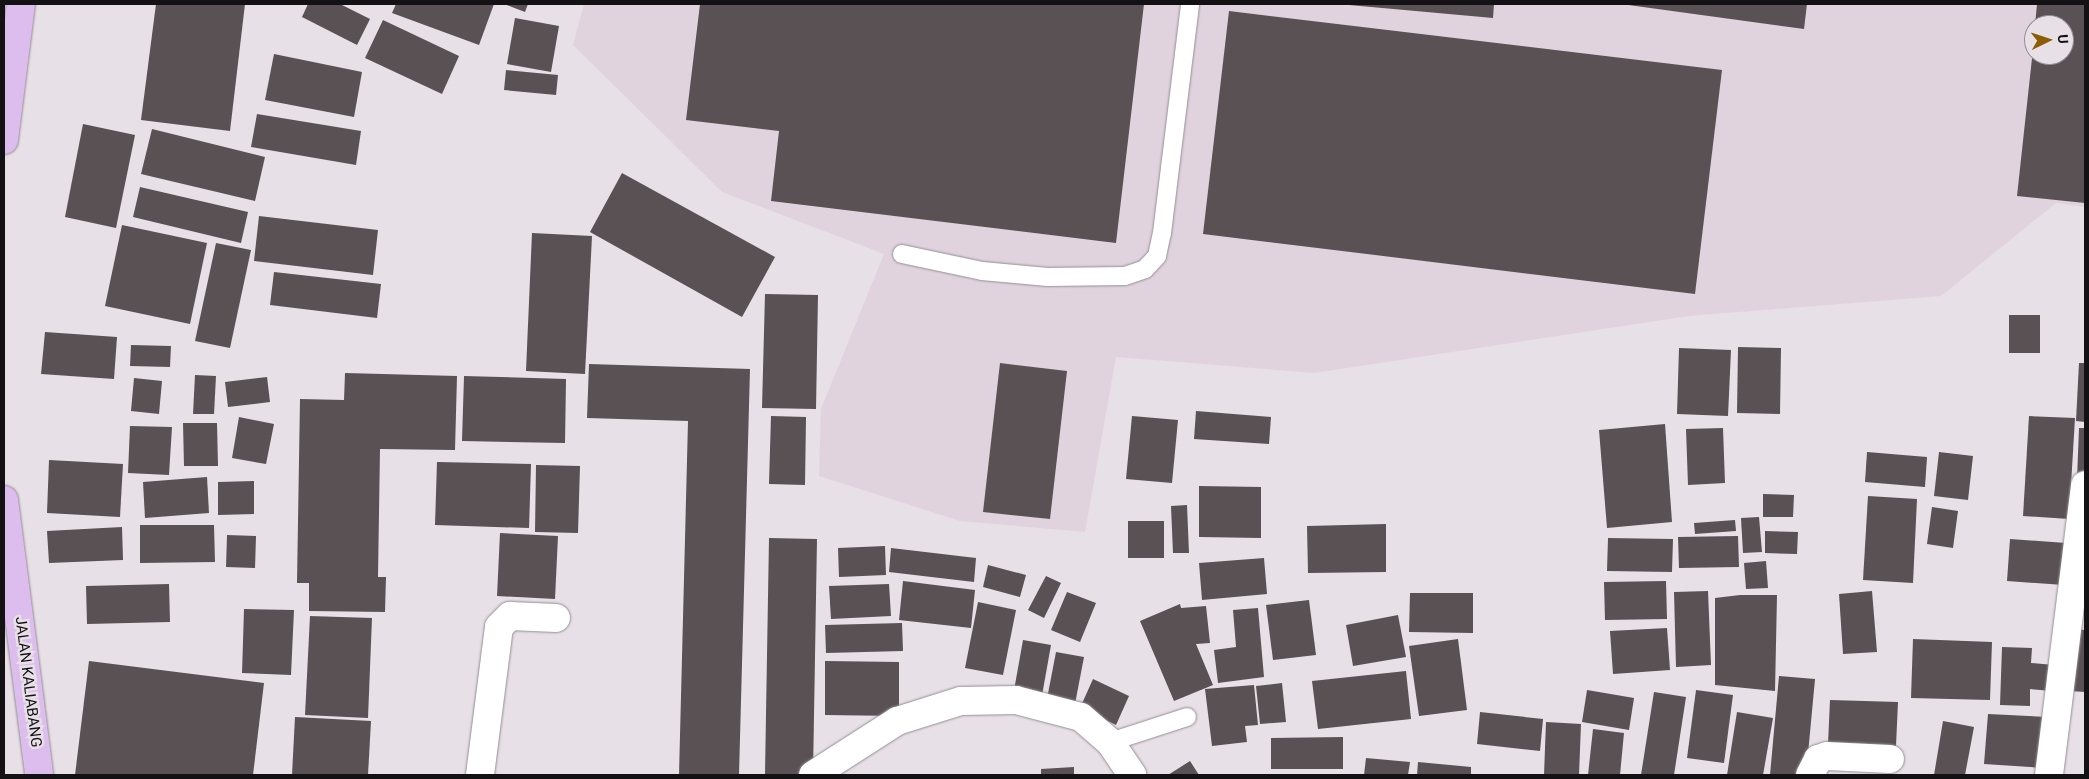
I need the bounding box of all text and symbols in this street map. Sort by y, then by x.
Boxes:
north arrow [2024,15,2074,65]
text: U [2055,34,2071,44]
street label: JALAN KALIABANG [11,616,45,748]

